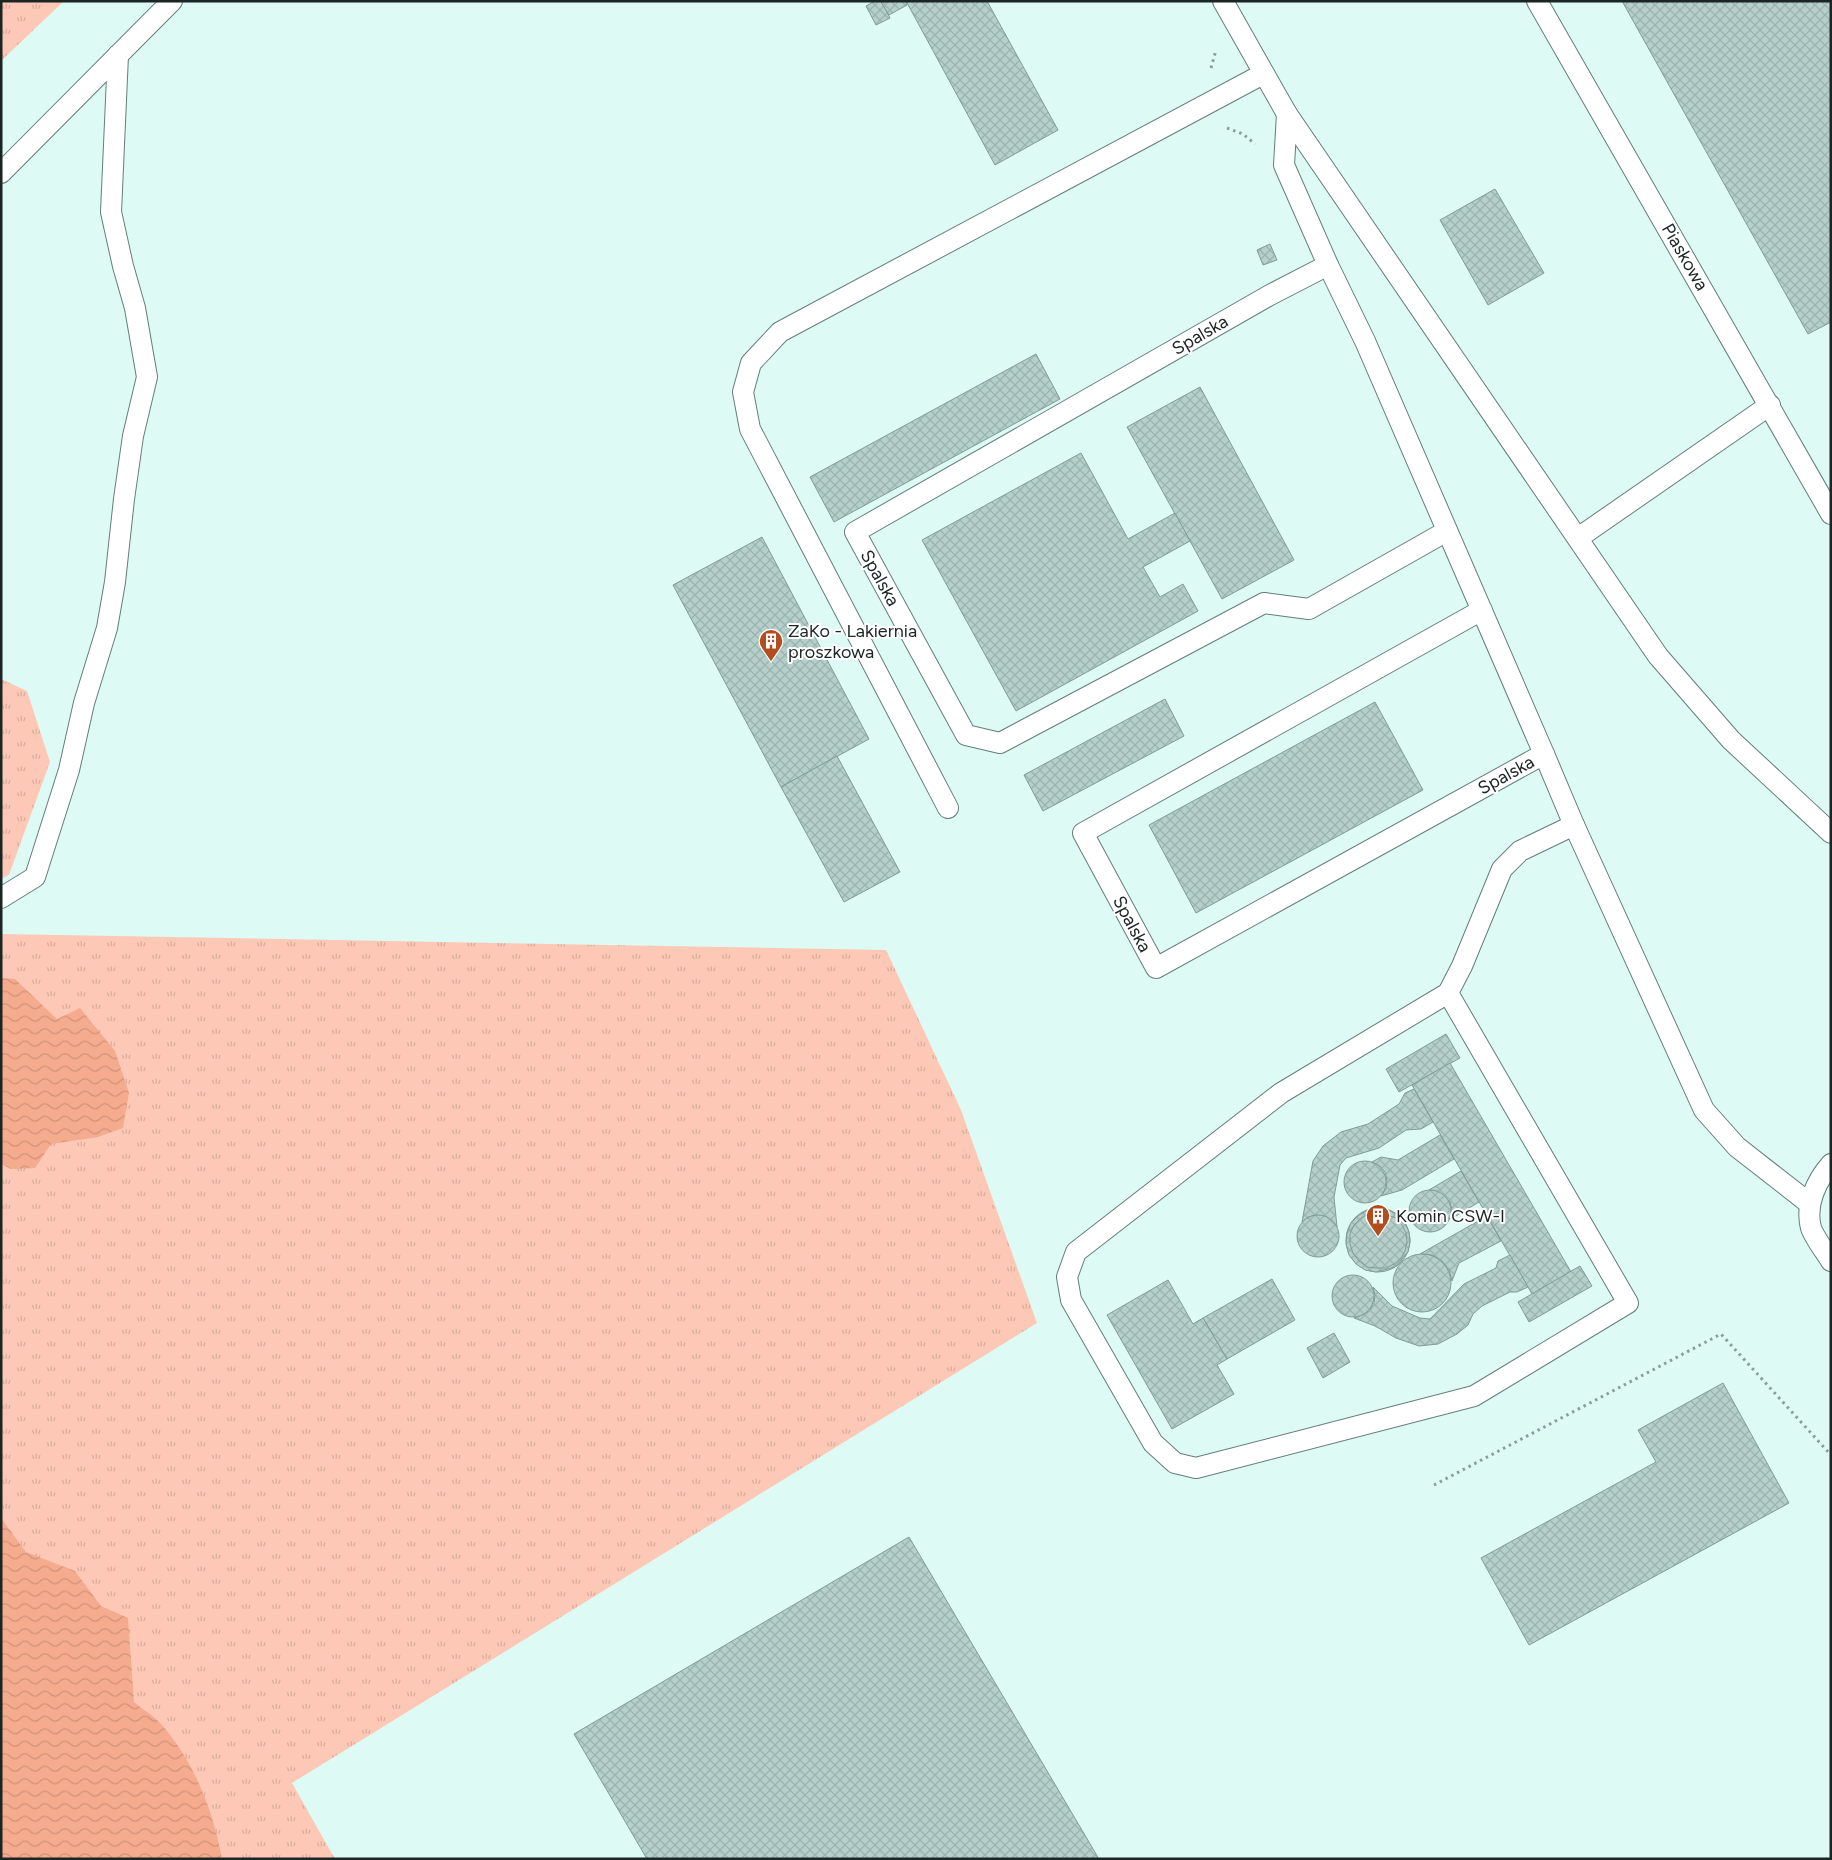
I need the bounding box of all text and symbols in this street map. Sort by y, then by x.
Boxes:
street label: Piaskowa [1657,219,1713,295]
street label: Spalska [1168,310,1232,360]
street label: Spalska [856,546,904,610]
place label: ZaKo - Lakiernia proszkowa [788,620,917,663]
building icon: ZaKo - Lakiernia proszkowa [758,628,784,662]
street label: Spalska [1474,751,1538,799]
street label: Spalska [1108,892,1156,956]
building icon: Komin CSW-I [1365,1203,1391,1237]
place label: Komin CSW-I [1396,1205,1505,1227]

